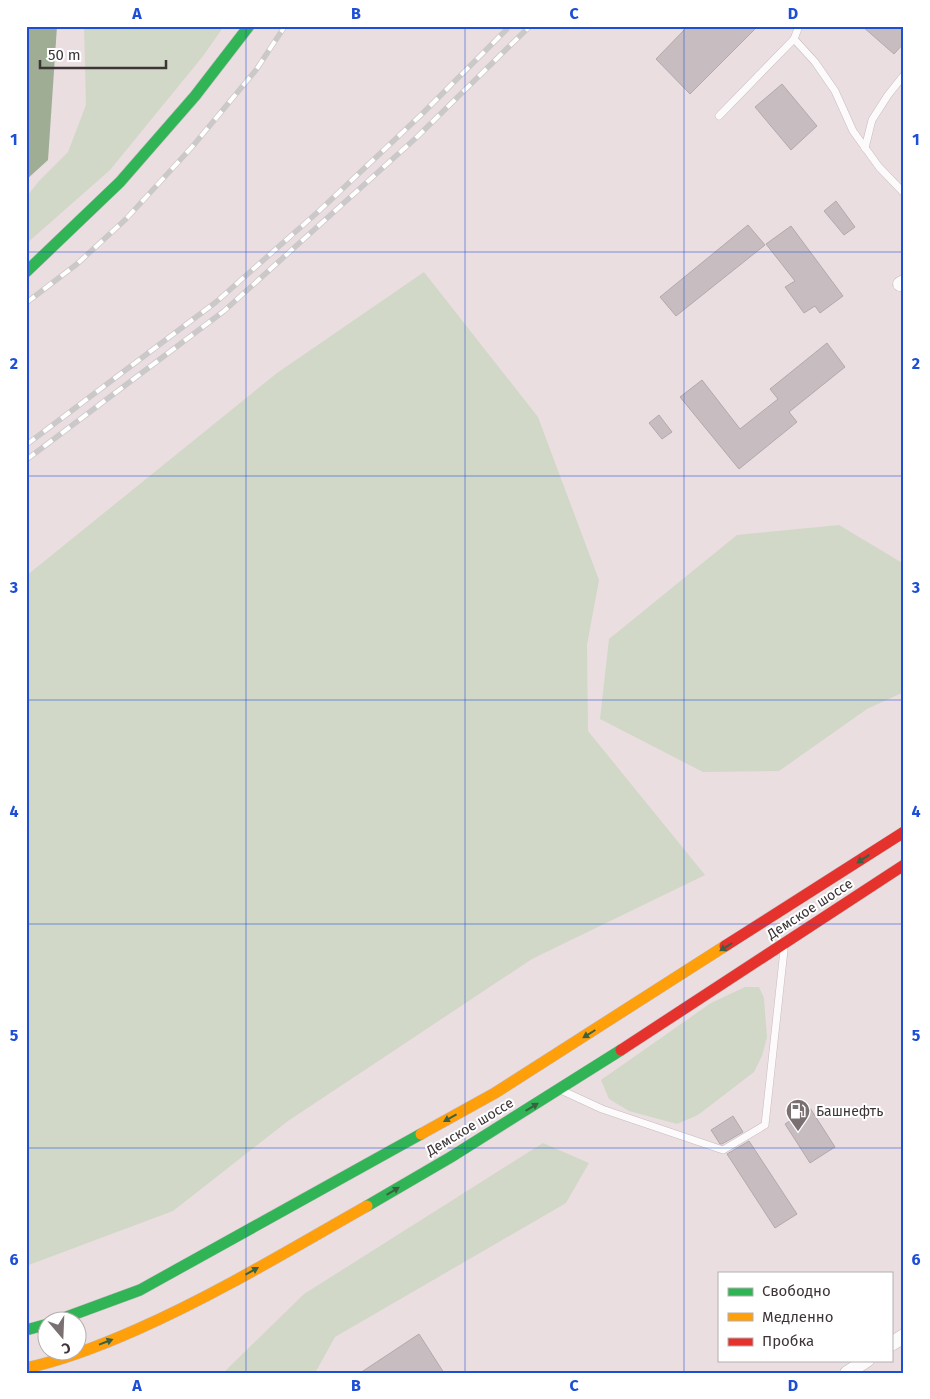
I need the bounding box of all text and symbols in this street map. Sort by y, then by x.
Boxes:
text: A [131,4,142,23]
text: B [351,4,361,23]
text: C [569,4,579,23]
text: D [788,4,798,23]
scale bar [40,38,166,70]
text: 50 m [48,46,81,64]
text: 1 [10,130,18,149]
text: 1 [912,130,920,149]
text: 2 [10,354,18,373]
text: 2 [912,354,920,373]
text: 3 [9,578,18,597]
text: 3 [911,578,920,597]
text: 4 [9,802,19,821]
text: 4 [911,802,921,821]
one-way arrow [856,854,870,864]
street label: Демское шоссе [763,875,856,944]
one-way arrow [720,942,733,952]
text: 5 [10,1026,19,1045]
text: 5 [912,1026,921,1045]
one-way arrow [582,1029,595,1038]
street label: Демское шоссе [422,1094,517,1160]
fuel station icon: Башнефть [785,1098,811,1132]
one-way arrow [526,1103,539,1112]
place label: Башнефть [816,1103,883,1120]
one-way arrow [443,1114,457,1122]
one-way arrow [386,1186,399,1195]
text: 6 [9,1250,19,1269]
text: 6 [911,1250,921,1269]
one-way arrow [244,1267,259,1275]
legend [718,1272,892,1362]
text: Свободно [762,1282,831,1300]
text: Медленно [762,1308,834,1326]
north arrow [38,1312,88,1362]
text: Пробка [762,1332,814,1350]
text: С [59,1338,73,1357]
one-way arrow [99,1338,114,1346]
text: A [131,1376,142,1395]
text: B [351,1376,361,1395]
text: C [569,1376,579,1395]
text: D [788,1376,798,1395]

